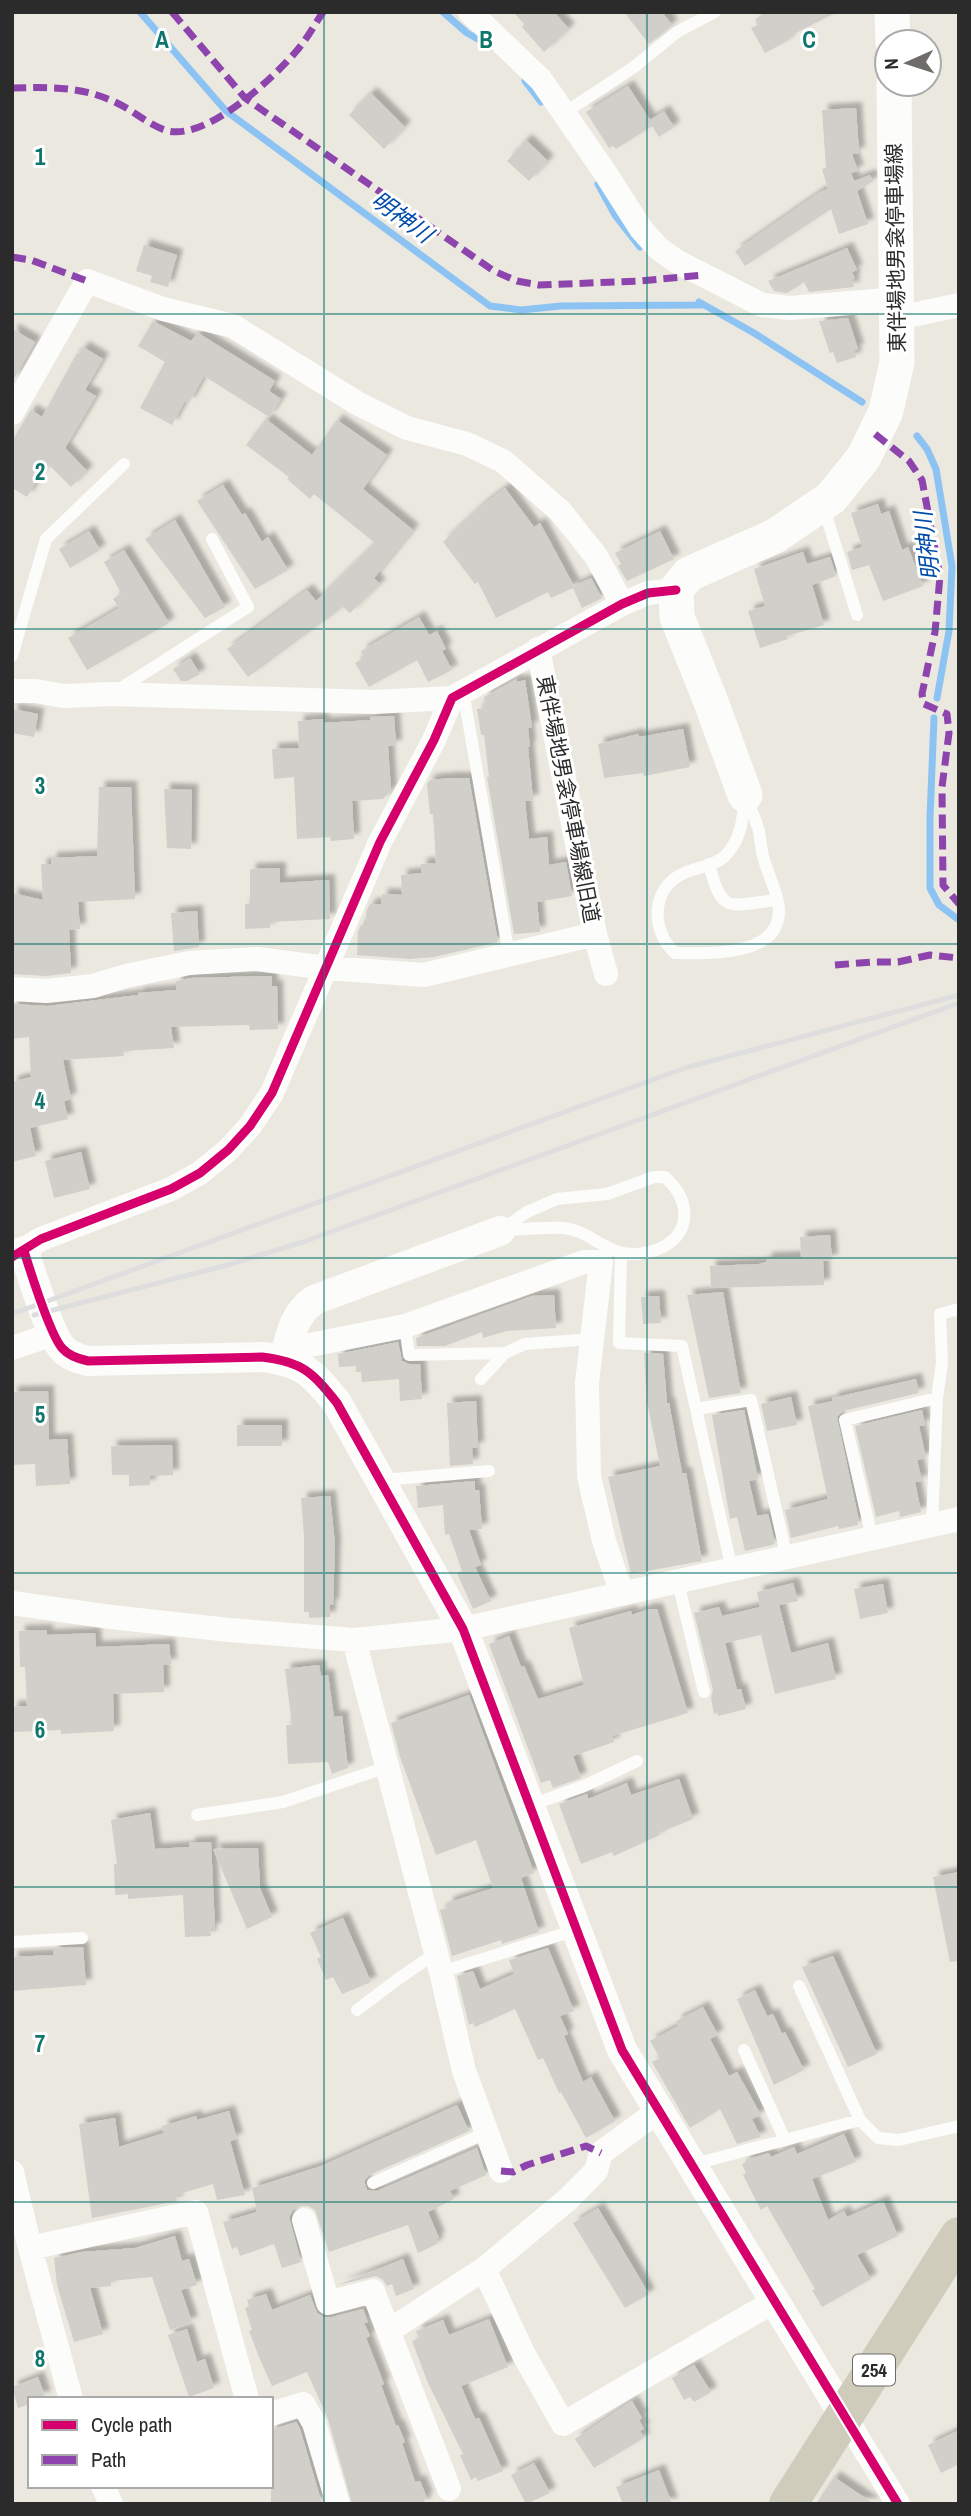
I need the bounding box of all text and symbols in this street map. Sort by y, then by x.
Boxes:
text: A [155,24,169,55]
text: B [479,24,493,55]
text: C [802,24,816,55]
north arrow [873,28,943,98]
text: N [878,58,904,70]
text: 1 [35,141,46,172]
street label: 東伴場地男衾停車場線 [879,143,912,353]
water label: 明神川 [365,184,442,251]
text: 2 [35,456,45,487]
water label: 明神川 [907,507,946,582]
street label: 東伴場地男衾停車場線旧道 [530,672,607,925]
text: 3 [35,770,45,801]
text: 4 [35,1085,46,1116]
text: 5 [35,1399,45,1430]
text: 6 [35,1714,45,1745]
text: 7 [35,2028,45,2059]
text: 8 [35,2343,45,2374]
road number: 254 [853,2354,895,2386]
legend [28,2397,273,2488]
text: Cycle path [91,2410,172,2439]
text: Path [91,2445,126,2474]

